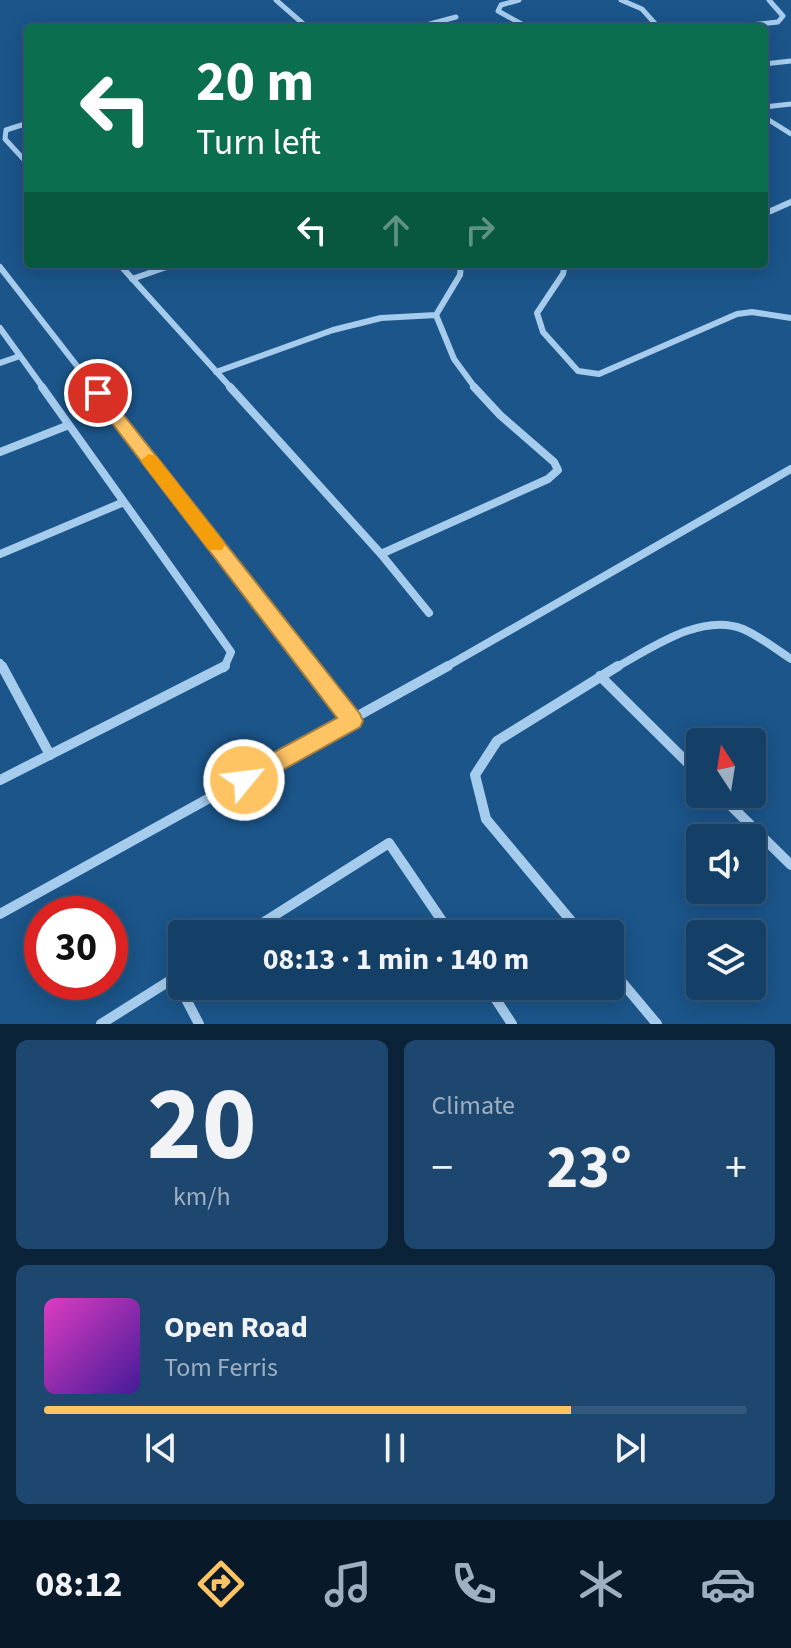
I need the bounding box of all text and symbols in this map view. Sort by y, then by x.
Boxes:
text: 20 m [196,43,314,122]
icon: left [64,56,168,160]
text: Turn left [196,117,321,168]
icon: left [290,208,334,252]
icon: ahead [374,208,418,252]
icon: right [458,208,502,252]
pin [64,359,132,427]
icon: arrive [76,371,120,415]
north arrow [686,728,766,808]
map controls [686,728,766,1000]
position arrow [202,738,286,822]
button: sound [686,824,766,904]
speed limit sign: 30 [24,896,128,1000]
button: layers [686,920,766,1000]
text: 08:13 · 1 min · 140 m [263,938,529,981]
text: 20 [147,1052,257,1200]
text: Climate [432,1087,515,1124]
text: 23° [547,1126,632,1211]
text: − [432,1137,453,1200]
text: + [725,1137,747,1200]
text: km/h [173,1178,231,1215]
text: Open Road [164,1306,308,1349]
text: Tom Ferris [164,1349,278,1386]
icon: previous [139,1426,183,1470]
icon: pause [373,1426,417,1470]
icon: next [608,1426,652,1470]
icon: directions [193,1556,249,1612]
icon: music [320,1556,376,1612]
icon: phone [446,1556,502,1612]
icon: climate [573,1556,629,1612]
icon: car [700,1556,756,1612]
text: 08:12 [35,1559,122,1610]

